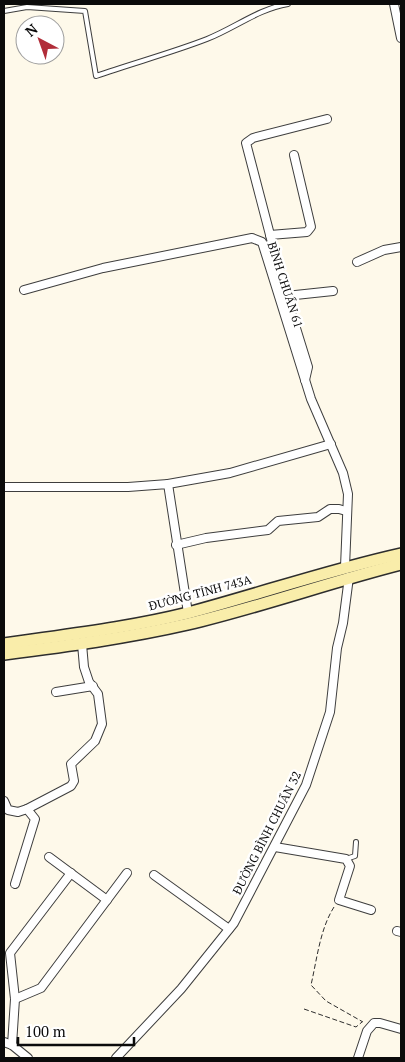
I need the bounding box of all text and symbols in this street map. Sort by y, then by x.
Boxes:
north arrow [15,15,65,65]
text: N [21,19,42,40]
street label: BÌNH CHUẨN 61 [264,240,306,330]
street label: ĐƯỜNG TỈNH 743A [147,571,254,613]
street label: ĐƯỜNG BÌNH CHUẨN 32 [229,769,304,897]
scale bar [18,1014,134,1046]
text: 100 m [25,1021,66,1041]

